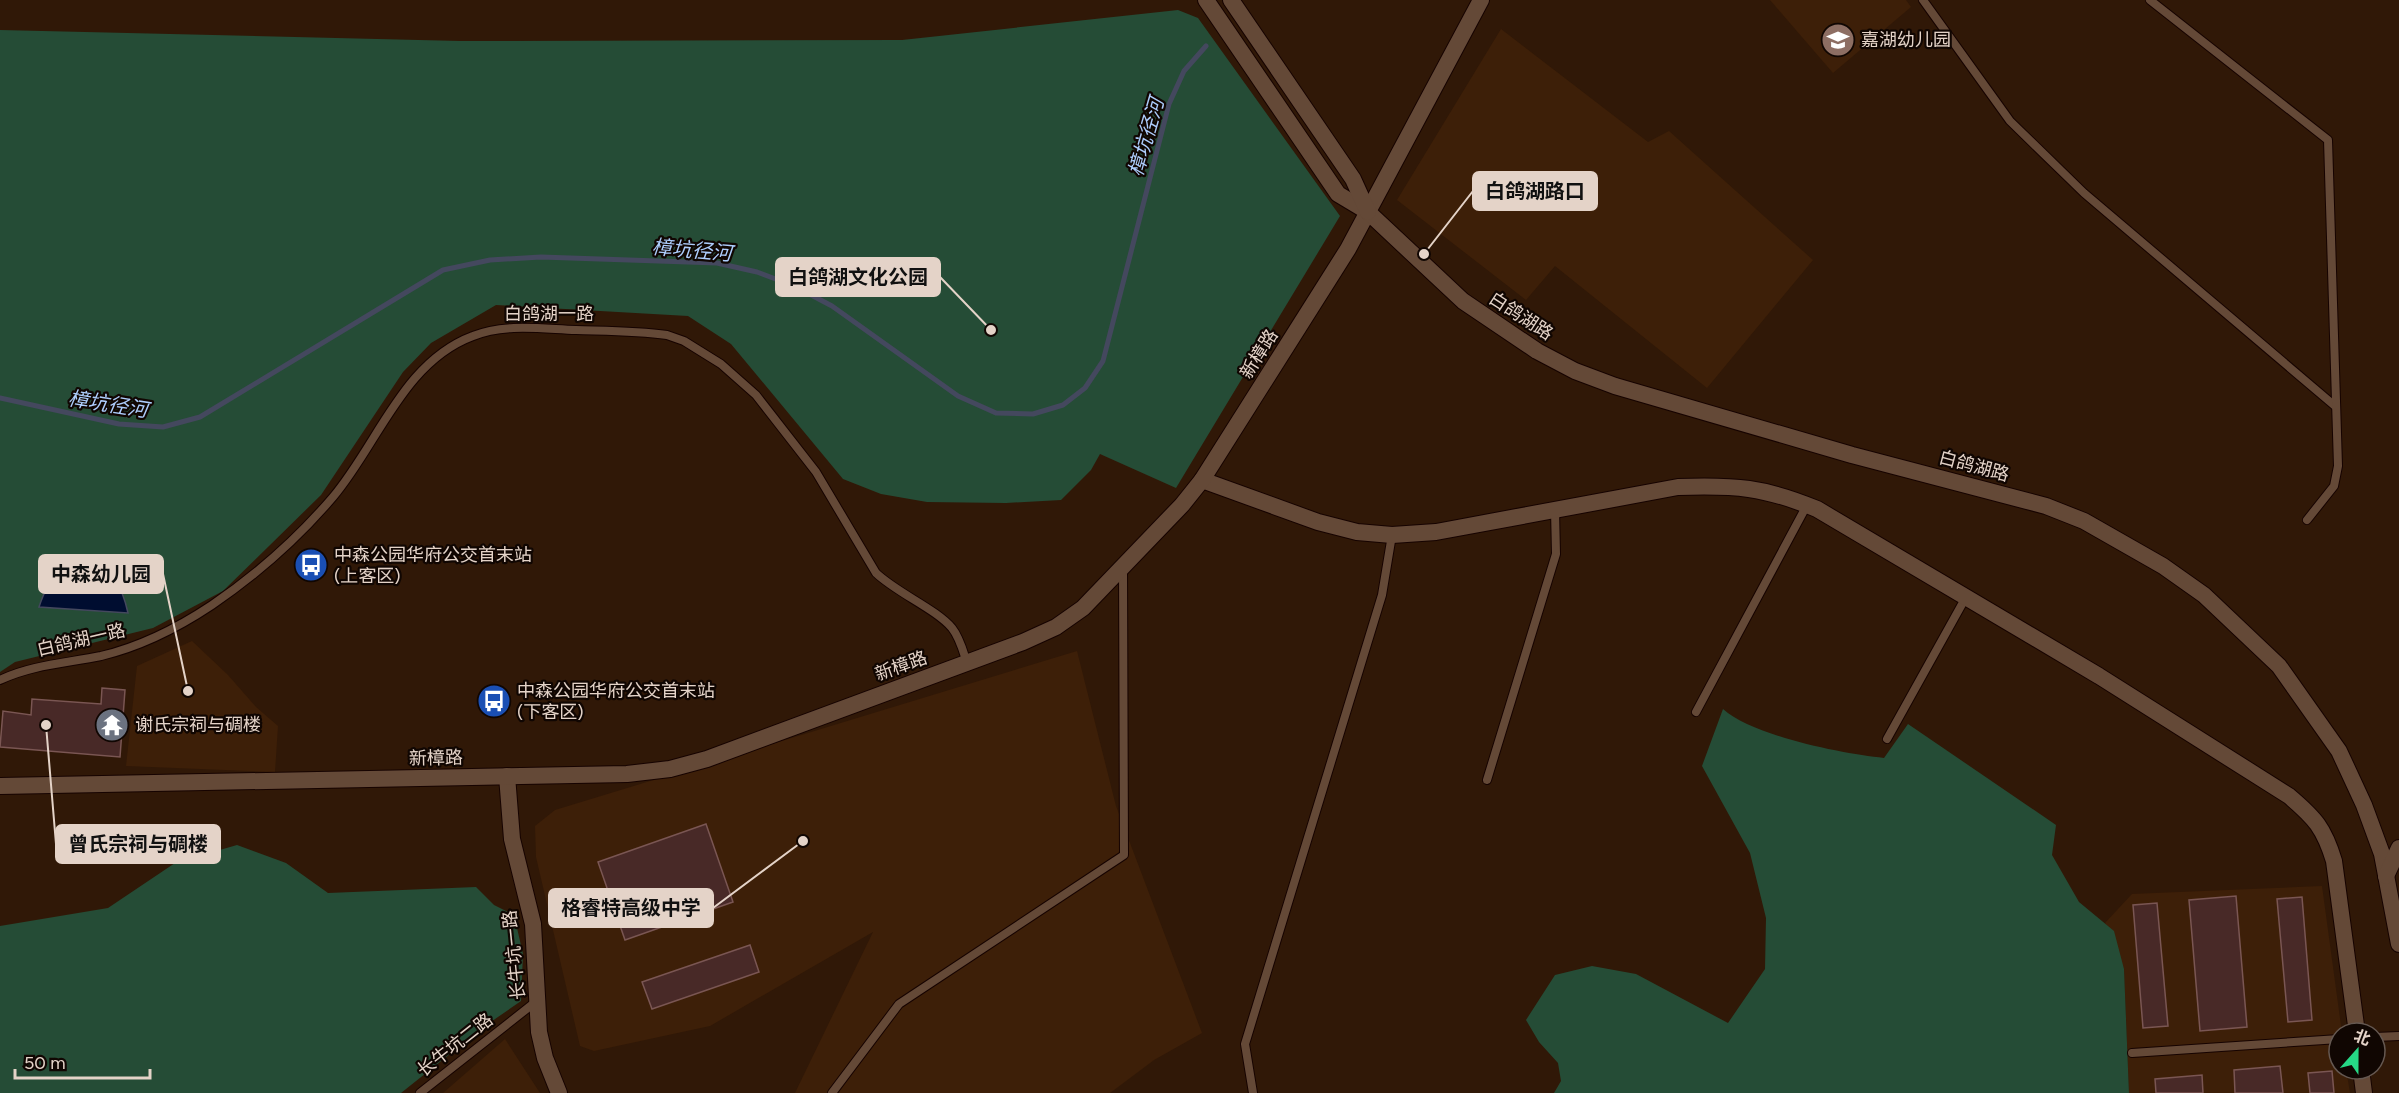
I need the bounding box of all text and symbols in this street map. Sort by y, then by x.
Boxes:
school or university icon: 嘉湖幼儿园 [1820,22,1856,58]
place label: 嘉湖幼儿园 [1861,29,1951,51]
water label: 樟坑径河 [1123,91,1170,179]
callout: 白鸽湖路口 [1473,172,1597,210]
text: 白鸽湖路口 [1485,179,1585,203]
water label: 樟坑径河 [651,235,737,266]
callout: 白鸽湖文化公园 [776,258,940,296]
text: 白鸽湖文化公园 [788,265,928,289]
street label: 白鸽湖路 [1485,287,1557,345]
street label: 白鸽湖一路 [504,303,594,325]
street label: 新樟路 [1235,325,1283,383]
water label: 樟坑径河 [67,386,153,423]
street label: 白鸽湖路 [1936,446,2012,486]
place label: 中森公园华府公交首末站 (上客区) [334,544,532,587]
bus stop icon: 中森公园华府公交首末站 (上客区) [293,547,329,583]
callout: 中森幼儿园 [39,555,163,593]
text: 中森幼儿园 [51,562,151,586]
street label: 白鸽湖一路 [35,619,127,661]
street label: 新樟路 [872,646,930,686]
place label: 中森公园华府公交首末站 (下客区) [517,680,715,723]
bus stop icon: 中森公园华府公交首末站 (下客区) [476,683,512,719]
temple icon: 谢氏宗祠与碉楼 [94,707,130,743]
place label: 谢氏宗祠与碉楼 [135,714,261,736]
street label: 新樟路 [409,747,463,769]
callout: 曾氏宗祠与碉楼 [56,825,220,863]
text: 曾氏宗祠与碉楼 [68,832,208,856]
callout: 格睿特高级中学 [549,889,713,927]
text: 格睿特高级中学 [561,896,701,920]
street label: 长牛坑一路 [498,909,530,1001]
street label: 长牛坑二路 [413,1009,497,1081]
north arrow [2327,1021,2387,1081]
text: 北 [2351,1026,2373,1049]
scale bar [15,1042,150,1080]
text: 50 m [24,1052,66,1074]

